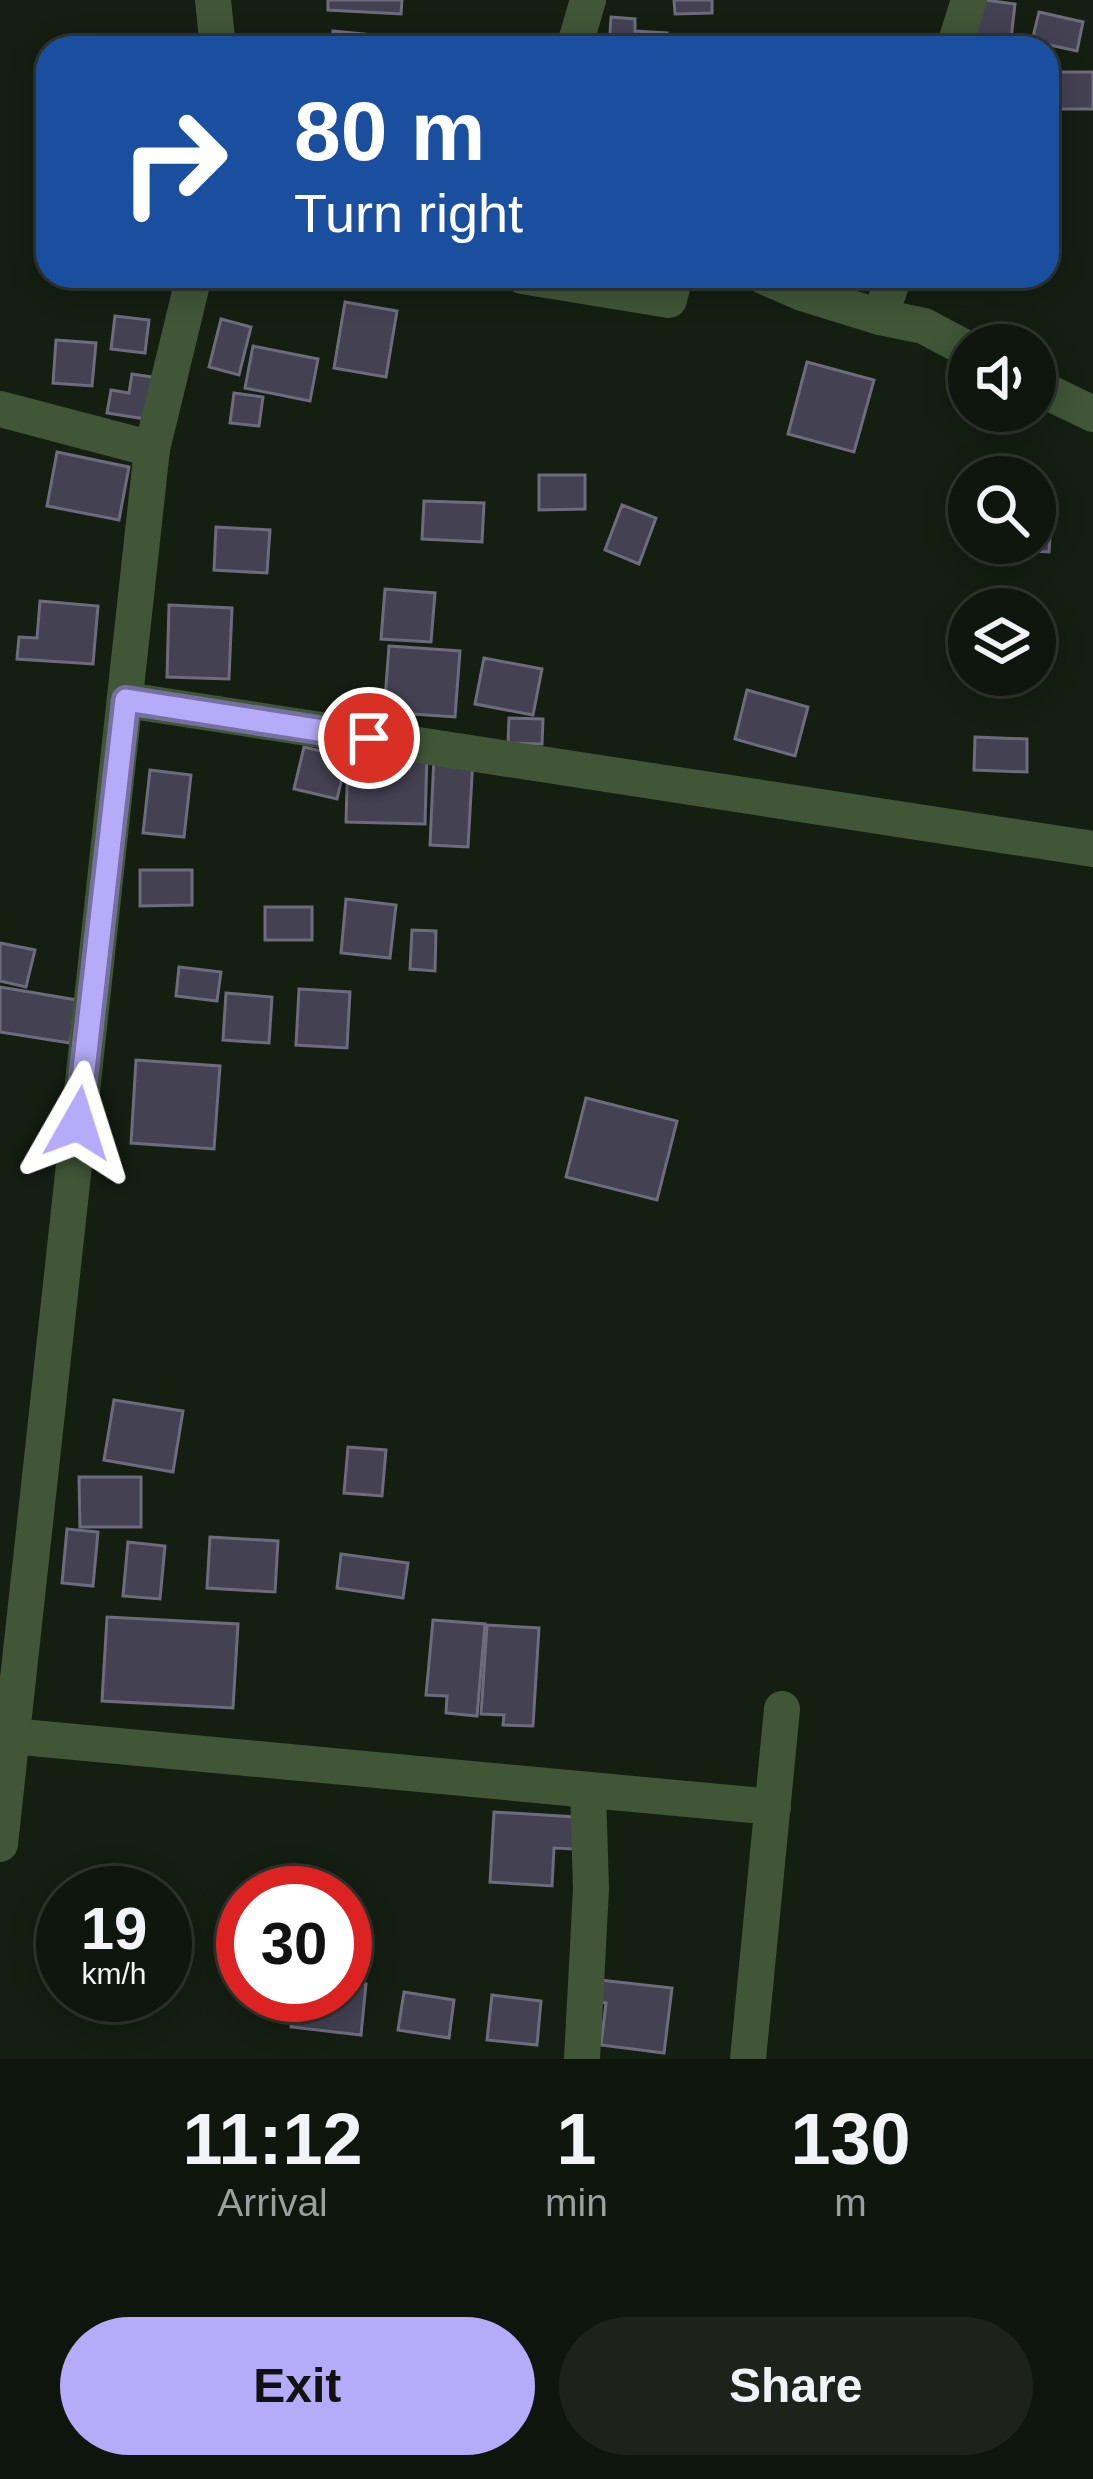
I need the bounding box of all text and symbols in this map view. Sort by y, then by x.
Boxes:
icon: right [96,84,252,240]
text: 80 m [294,84,485,178]
text: Turn right [294,183,523,243]
map controls [948,324,1056,696]
button: sound [948,324,1056,432]
button: search [948,456,1056,564]
button: layers [948,588,1056,696]
pin [318,687,420,789]
icon: arrive [336,705,402,771]
position arrow [15,1060,141,1186]
speed limit sign: 30 [216,1866,372,2022]
text: 19 [81,1895,147,1962]
text: km/h [81,1957,147,1990]
text: 11:12 [182,2099,363,2179]
text: 1 [556,2099,597,2179]
text: 130 [790,2099,911,2179]
text: Arrival [217,2181,328,2224]
text: min [545,2181,608,2224]
text: m [834,2181,867,2224]
button: Exit [60,2317,535,2455]
button: Share [559,2317,1033,2455]

